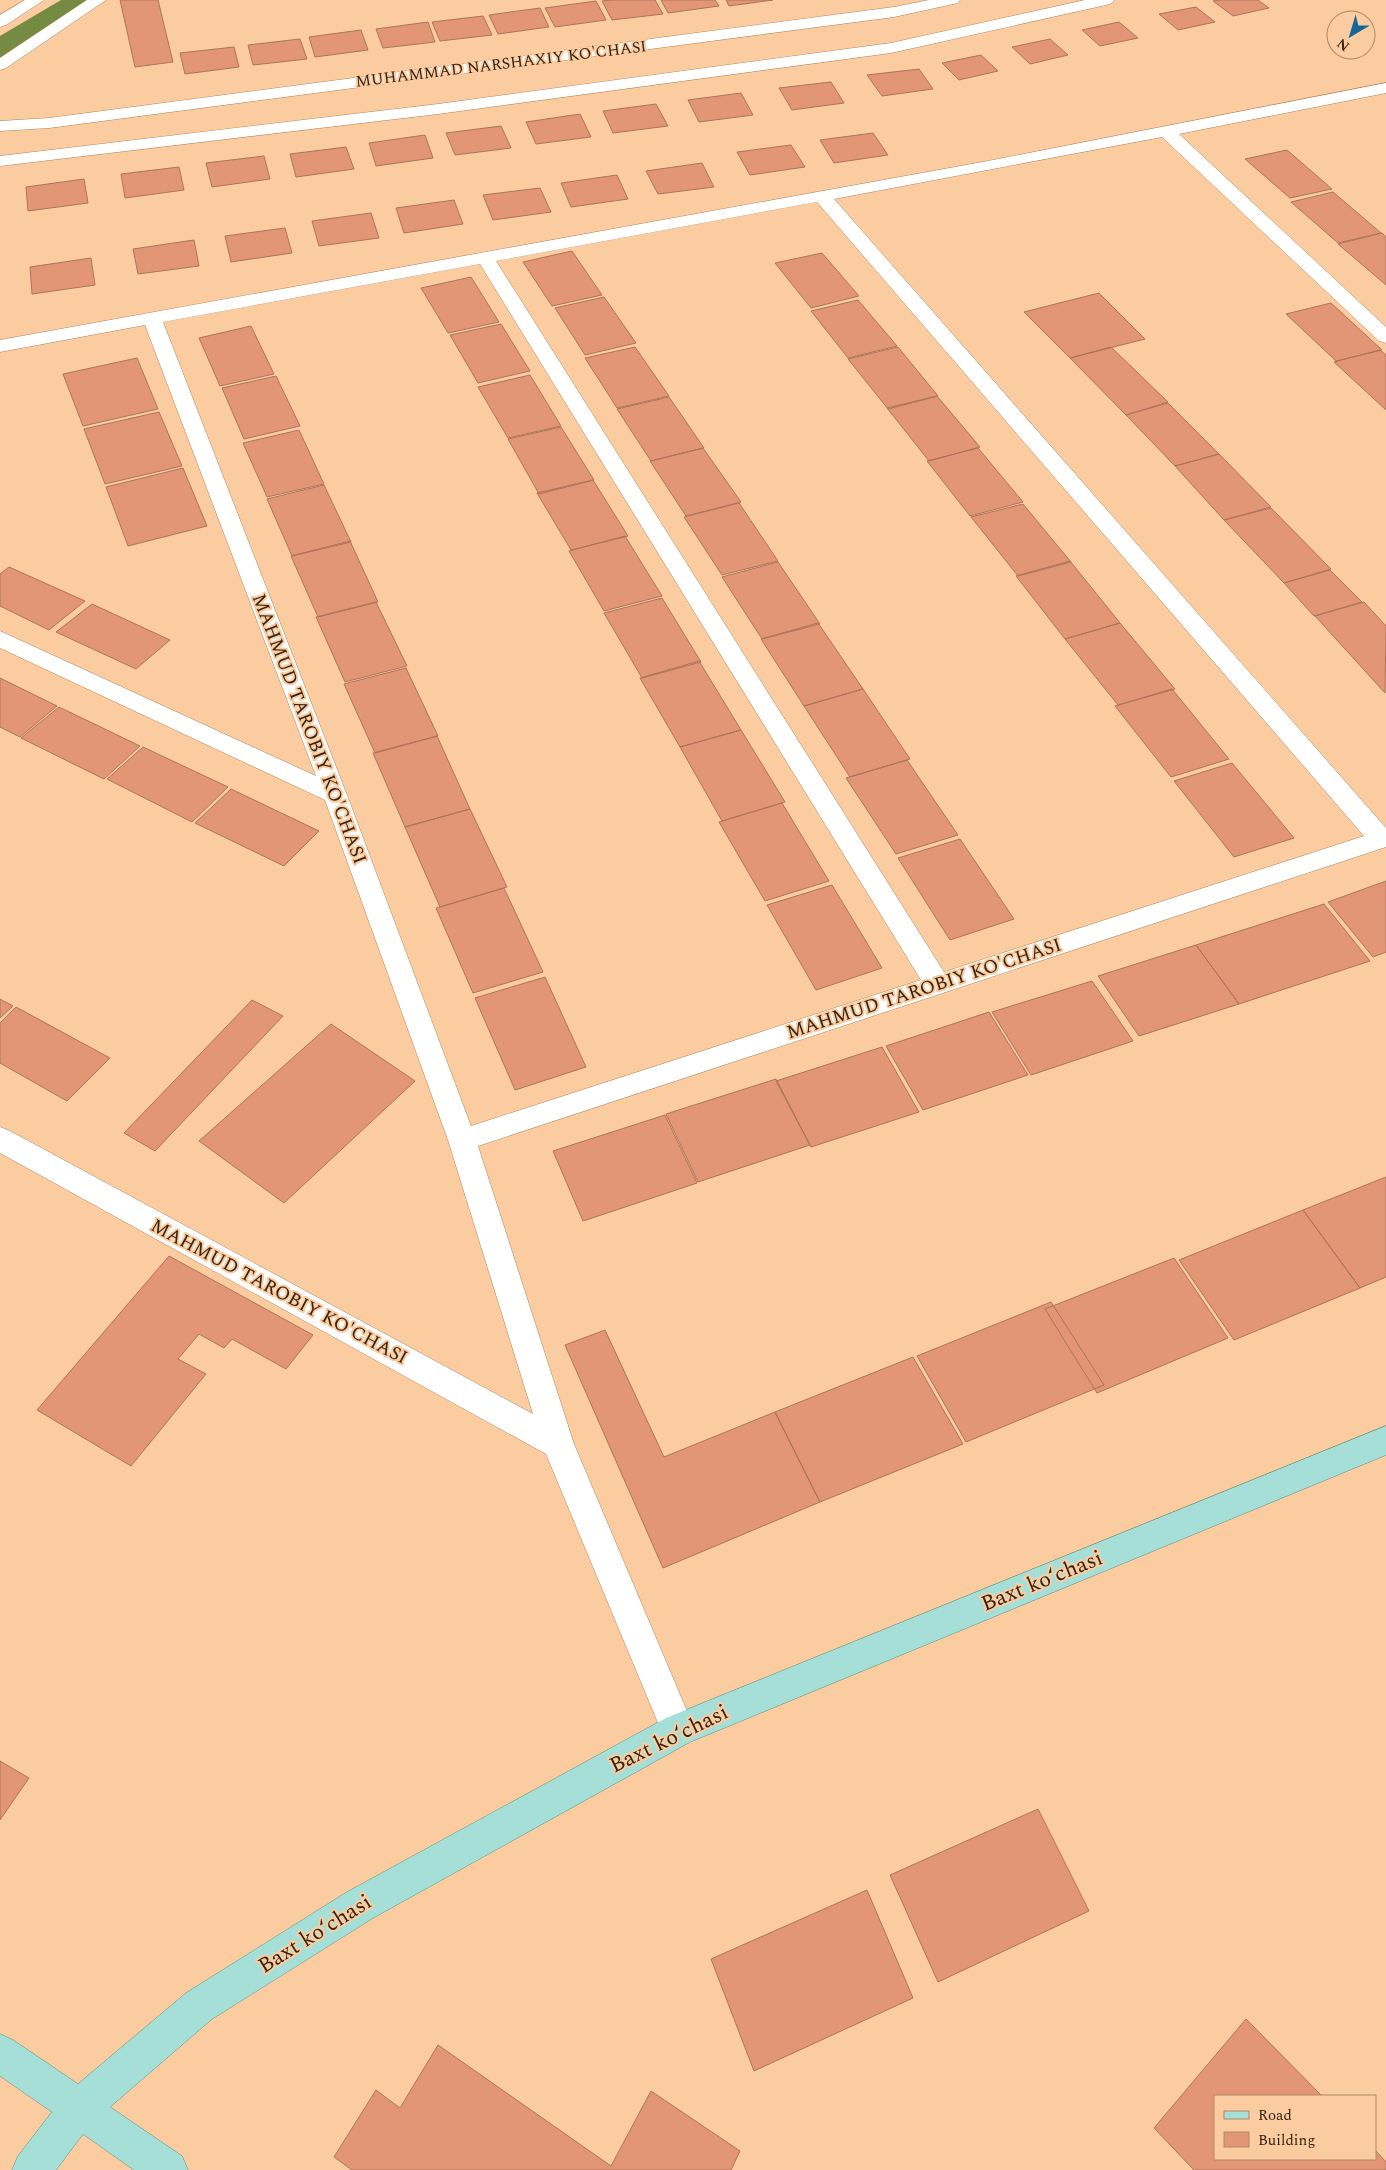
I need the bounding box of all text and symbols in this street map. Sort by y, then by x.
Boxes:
north arrow [1326,10,1376,60]
text: N [1332,33,1354,57]
street label: MUHAMMAD NARSHAXIY KO'CHASI [354,34,648,94]
street label: MAHMUD TAROBIY KO'CHASI [244,590,374,868]
street label: MAHMUD TAROBIY KO'CHASI [783,931,1065,1047]
street label: MAHMUD TAROBIY KO'CHASI [145,1212,413,1372]
street label: Baxt koʻchasi [976,1542,1108,1620]
street label: Baxt koʻchasi [604,1696,734,1782]
street label: Baxt koʻchasi [252,1886,378,1982]
legend [1214,2095,1376,2160]
text: Road [1258,2104,1292,2127]
text: Building [1258,2129,1315,2152]

